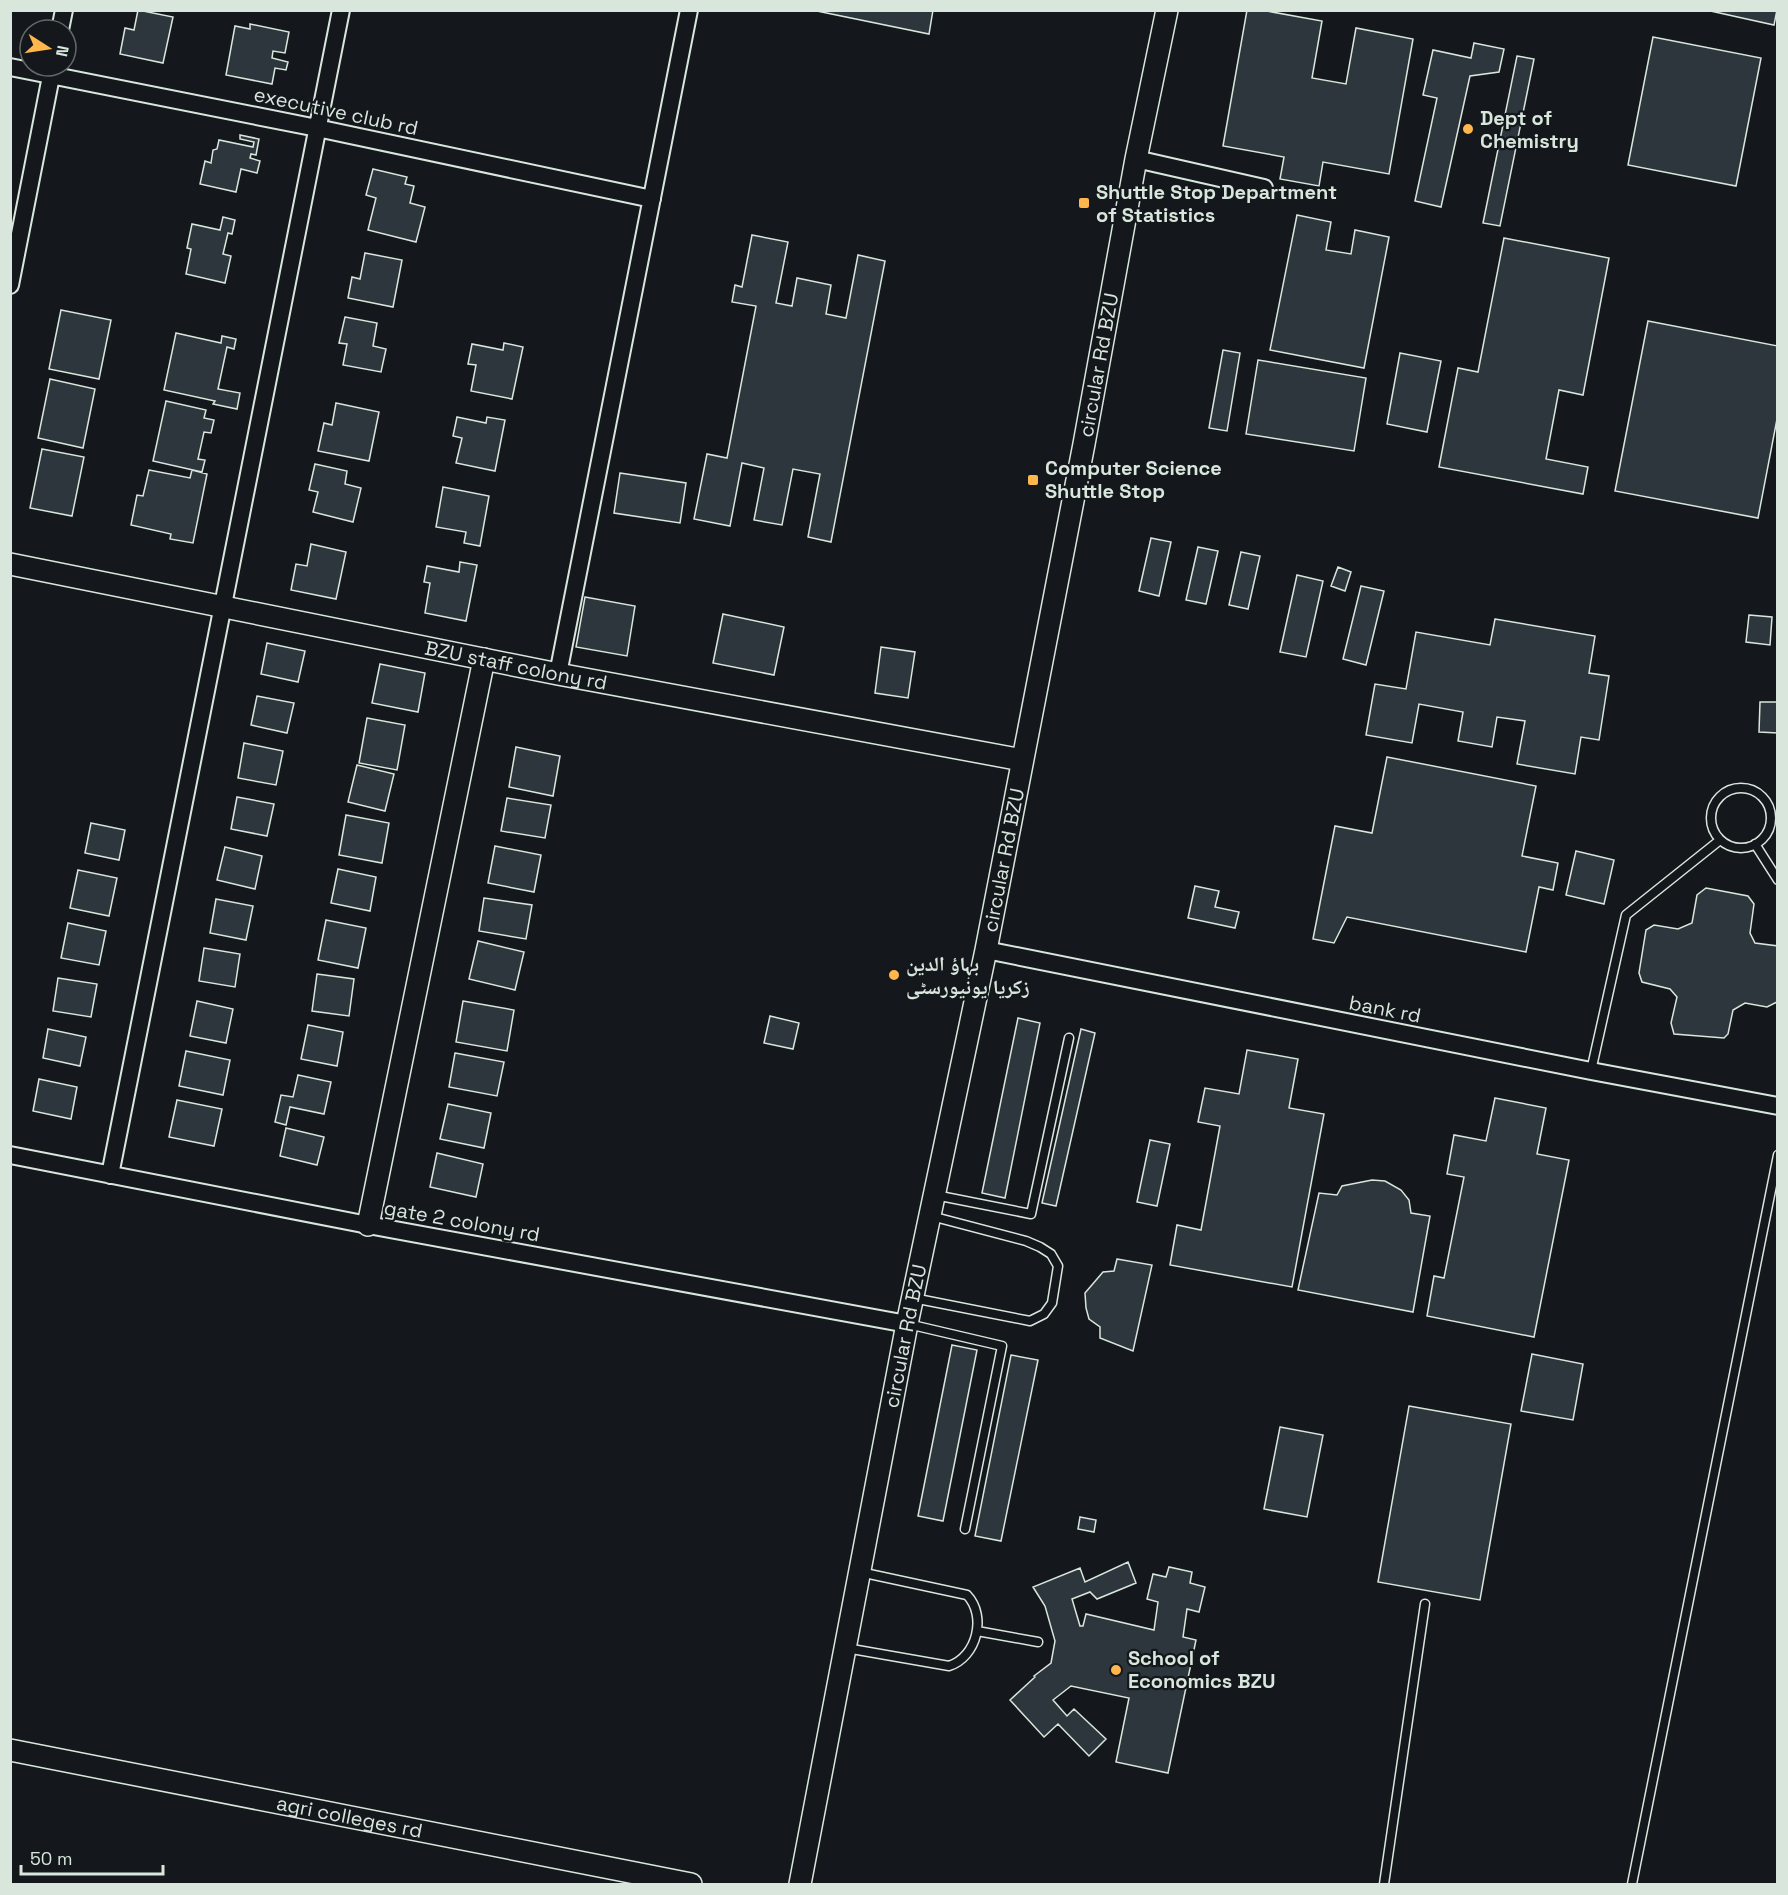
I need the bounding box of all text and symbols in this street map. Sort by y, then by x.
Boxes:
north arrow [18,18,78,78]
text: N [51,44,74,58]
street label: executive club rd [252,81,420,141]
place label: Dept of Chemistry [1480,105,1579,154]
marker: Dept of Chemistry [1461,122,1475,136]
place label: Shuttle Stop Department of Statistics [1096,179,1337,228]
marker: Shuttle Stop Department of Statistics [1077,196,1091,210]
street label: circular Rd BZU [1072,291,1124,439]
place label: Computer Science Shuttle Stop [1045,455,1222,504]
marker: Computer Science Shuttle Stop [1026,473,1040,487]
street label: BZU staff colony rd [423,635,609,696]
street label: circular Rd BZU [977,786,1030,934]
place label: بہاؤ الدین زکریا یونیورسٹی [906,951,1030,1000]
marker: بہاؤ الدین زکریا یونیورسٹی [887,968,901,982]
street label: bank rd [1347,989,1423,1029]
street label: gate 2 colony rd [382,1194,542,1248]
street label: circular Rd BZU [878,1262,932,1410]
place label: School of Economics BZU [1128,1645,1276,1694]
marker: School of Economics BZU [1109,1663,1123,1677]
street label: agri colleges rd [274,1790,425,1844]
scale bar [21,1838,164,1876]
text: 50 m [30,1847,72,1870]

